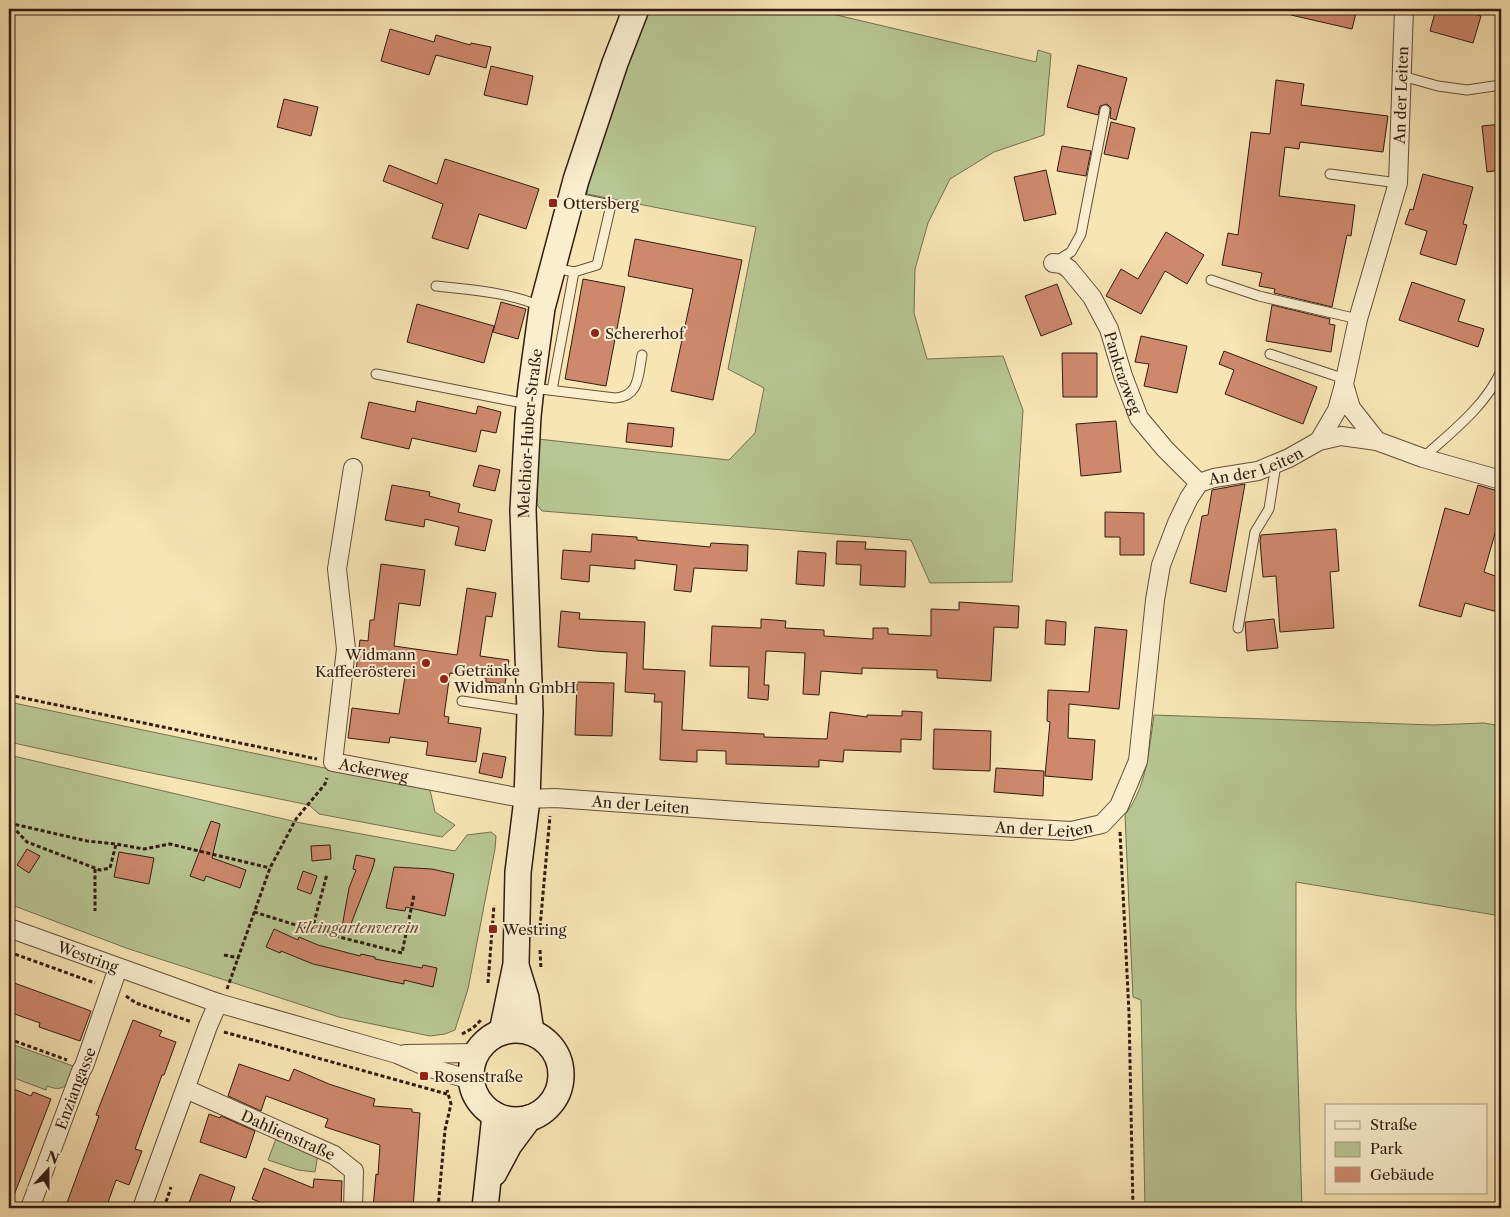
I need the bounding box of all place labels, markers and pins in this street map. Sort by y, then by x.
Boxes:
place label: Ottersberg [563,194,639,213]
marker: Ottersberg [547,197,559,209]
place label: Schererhof [605,324,686,343]
marker: Schererhof [589,327,601,339]
place label: Widmann Kaffeerösterei [315,645,417,681]
marker: Widmann Kaffeerösterei [420,657,432,669]
place label: Getränke Widmann GmbH [453,661,577,697]
marker: Getränke Widmann GmbH [438,673,450,685]
place label: Westring [502,920,567,939]
marker: Westring [487,923,499,935]
place label: Rosenstraße [434,1067,523,1086]
marker: Rosenstraße [418,1070,430,1082]

